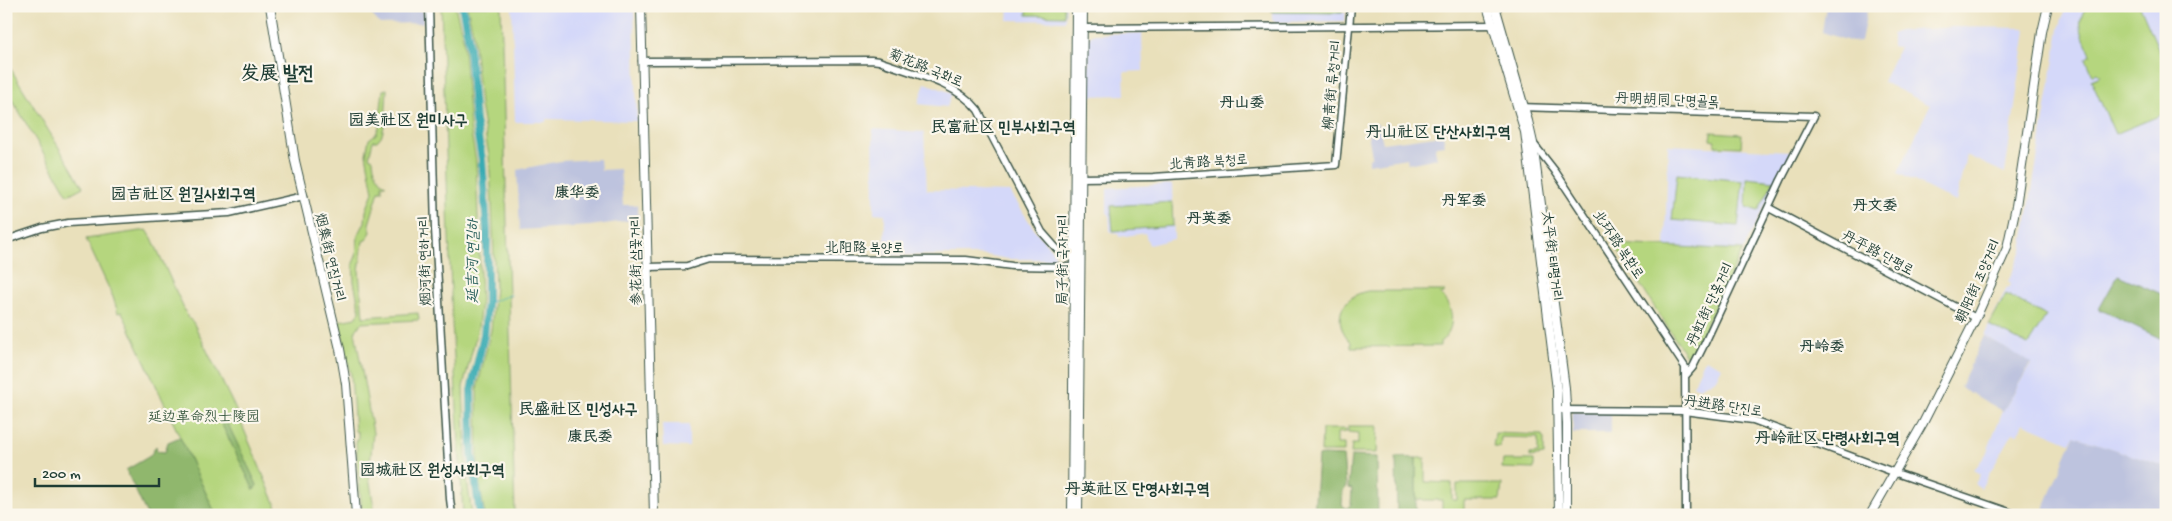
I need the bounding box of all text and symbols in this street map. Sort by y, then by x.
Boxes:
street label: 柳青街 류청거리 [1320,39,1346,131]
street label: 菊花路 국화로 [885,46,965,92]
district label: 发展 발전 [240,63,314,87]
street label: 丹明胡同 단명골목 [1614,90,1719,112]
district label: 丹山委 [1219,95,1265,113]
district label: 园美社区 원미사구 [348,111,468,132]
district label: 民富社区 민부사회구역 [930,119,1076,139]
district label: 丹山社区 단산사회구역 [1365,124,1511,144]
street label: 北青路 북청로 [1168,151,1248,175]
district label: 园吉社区 원길사회구역 [110,185,256,206]
district label: 康华委 [554,185,600,203]
district label: 丹军委 [1441,193,1487,211]
district label: 丹文委 [1852,198,1898,216]
street label: 北环路 북환로 [1588,207,1647,283]
street label: 太平街 태평거리 [1537,210,1565,302]
street label: 烟集街 연집거리 [309,211,349,304]
district label: 丹英委 [1186,211,1232,229]
street label: 烟河街 연하거리 [415,215,437,306]
street label: 局子街 국자거리 [1055,215,1073,305]
street label: 参花街 삼꽃거리 [627,216,647,306]
water label: 延吉河 연길하 [464,218,483,303]
street label: 丹平路 단평로 [1838,227,1916,280]
street label: 朝阳街 조양거리 [1952,237,2005,327]
street label: 北阳路 북양로 [824,240,904,258]
street label: 丹虹街 단홍거리 [1684,260,1738,350]
district label: 丹岭委 [1799,339,1845,357]
street label: 丹进路 단진로 [1682,393,1763,421]
district label: 民盛社区 민성사구 [518,400,638,421]
park label: 延边革命烈士陵园 [148,409,260,427]
district label: 康民委 [567,429,613,447]
district label: 丹岭社区 단령사회구역 [1754,429,1900,450]
scale bar [35,456,159,488]
district label: 园城社区 원성사회구역 [359,461,505,482]
text: 200 m [42,466,81,484]
district label: 丹英社区 단영사회구역 [1064,480,1210,501]

